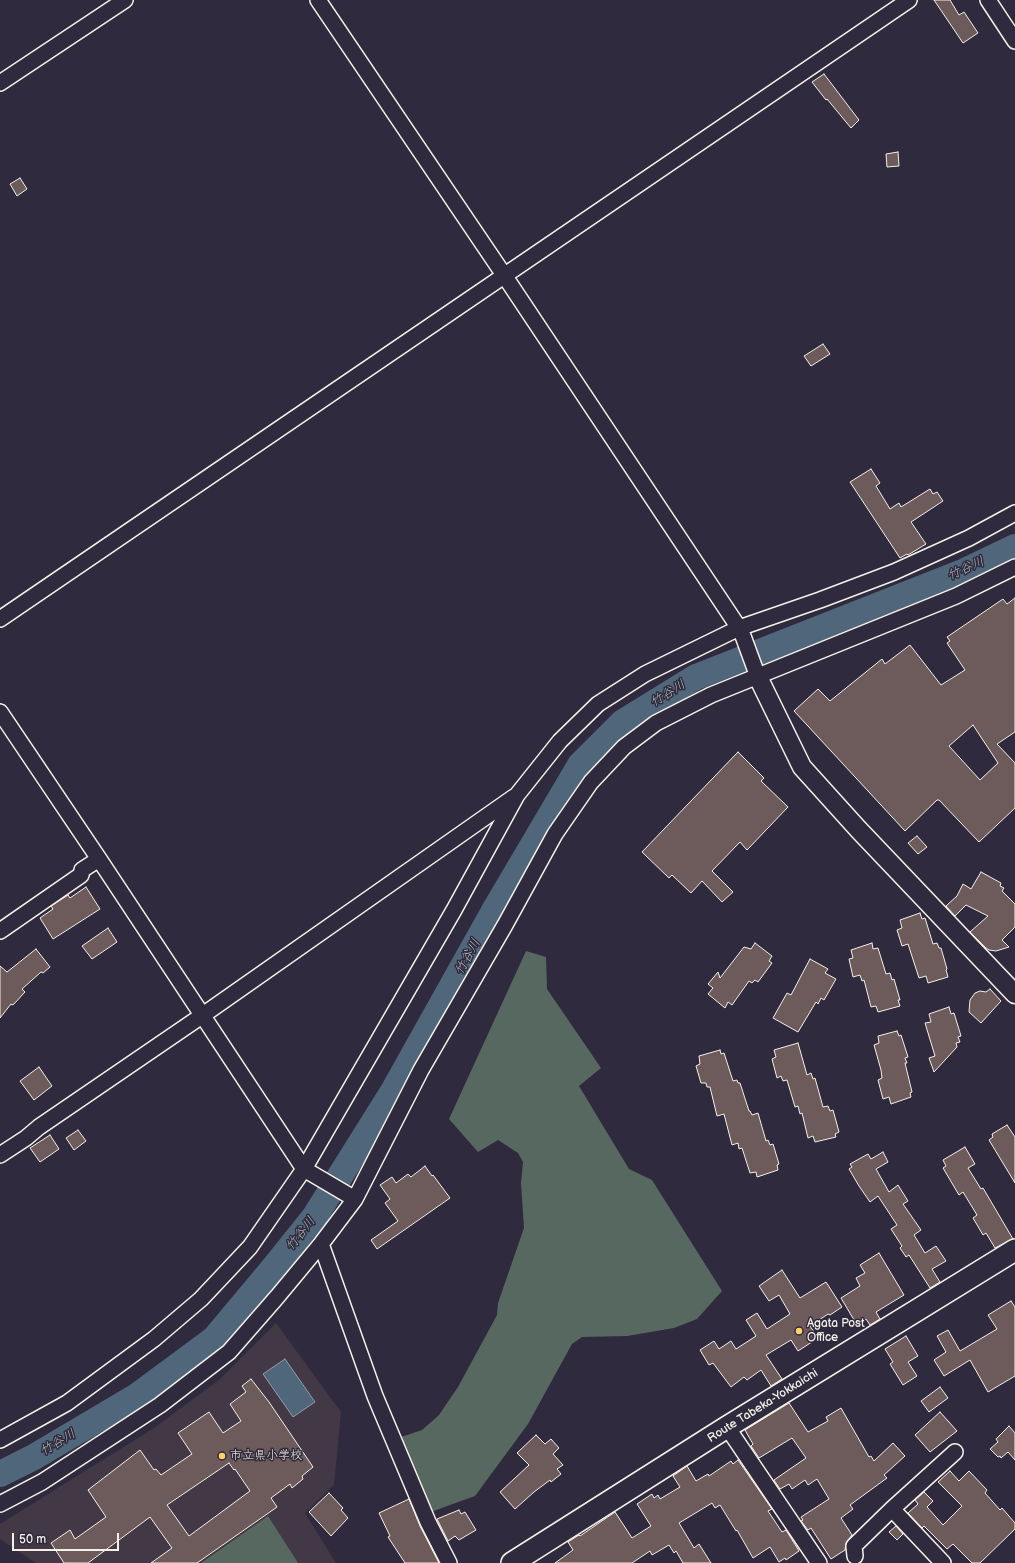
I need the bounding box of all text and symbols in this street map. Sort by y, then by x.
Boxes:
water label: 竹谷川 [945,554,987,584]
water label: 竹谷川 [647,677,689,711]
water label: 竹谷川 [452,936,484,978]
water label: 竹谷川 [283,1214,319,1254]
place label: Agata Post Office [807,1317,865,1345]
marker: Agata Post Office [794,1326,804,1336]
street label: Route Tabeka-Yokkaichi [705,1366,821,1446]
water label: 竹谷川 [37,1426,79,1460]
place label: 市立県小学校 [230,1449,302,1463]
marker: 市立県小学校 [217,1451,227,1461]
scale bar [14,1525,121,1551]
text: 50 m [19,1532,46,1547]

